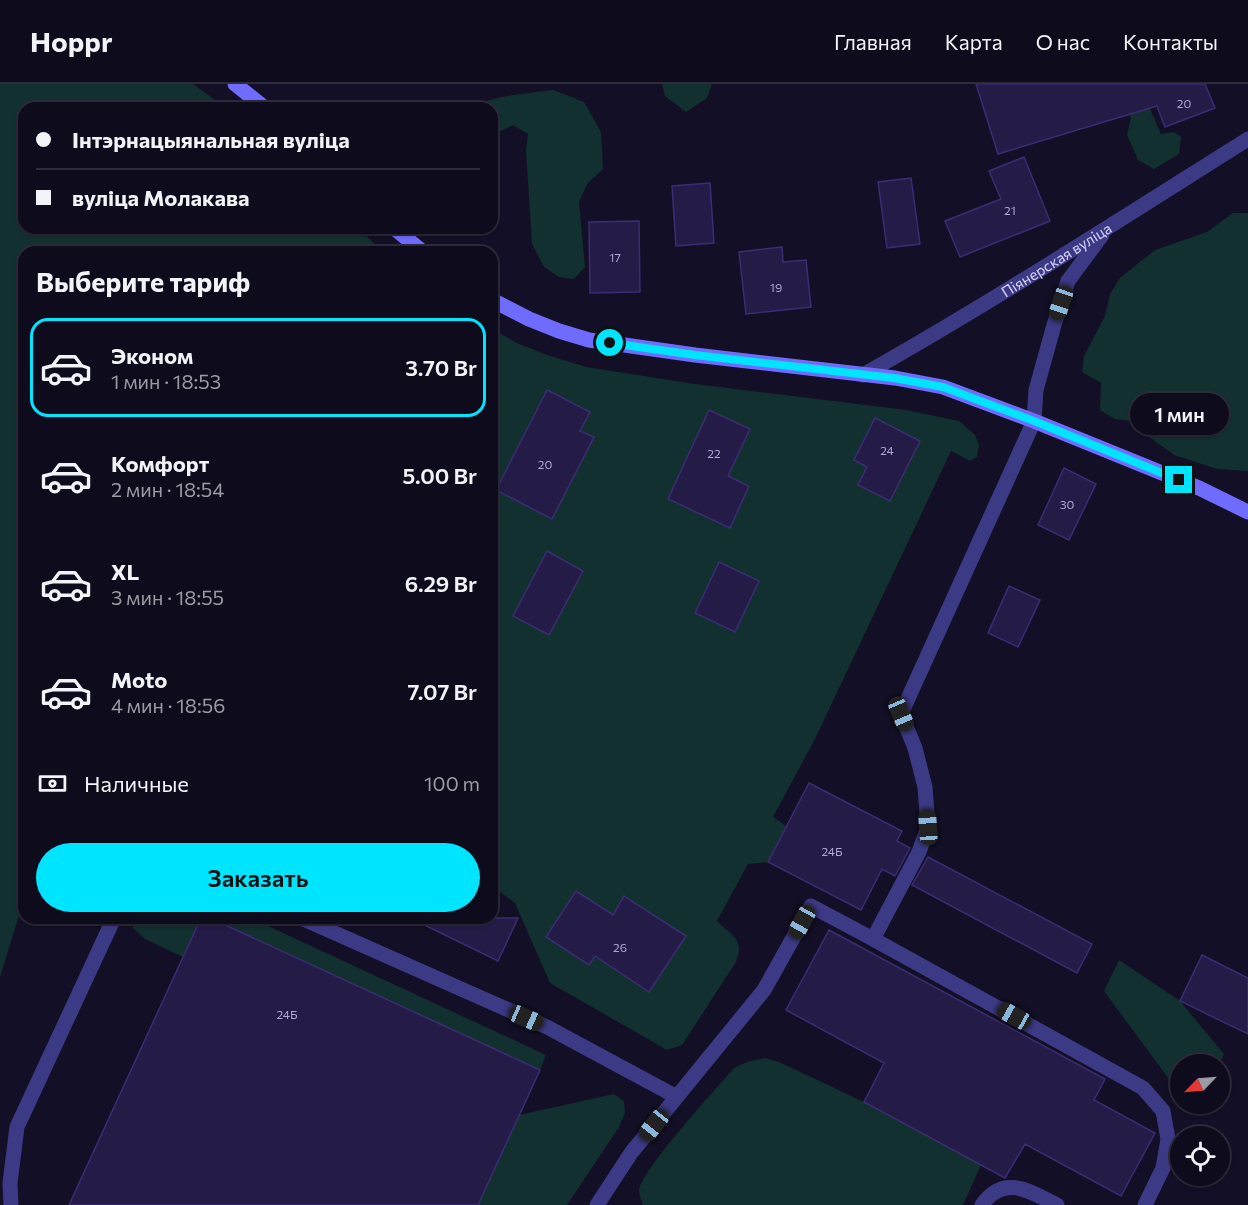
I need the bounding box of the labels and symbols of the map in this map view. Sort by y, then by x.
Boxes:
house number: 20 [1177,96,1191,110]
house number: 21 [1004,203,1016,217]
street label: Піянерская вуліца [998,219,1115,301]
house number: 17 [609,250,621,264]
house number: 19 [770,280,782,294]
car [1047,283,1075,323]
route start [596,329,623,356]
callout: 1 мин [1130,393,1228,435]
house number: 24 [880,443,894,457]
house number: 22 [707,446,721,460]
house number: 20 [538,457,552,471]
route end [1165,466,1192,493]
house number: 30 [1060,497,1075,511]
car [886,694,916,734]
car [918,808,938,846]
house number: 24Б [821,844,843,858]
car [785,902,819,942]
house number: 26 [613,940,627,954]
car [994,999,1034,1033]
car [506,1002,546,1034]
house number: 24Б [276,1007,298,1021]
north arrow [1170,1054,1230,1114]
car [636,1105,672,1145]

